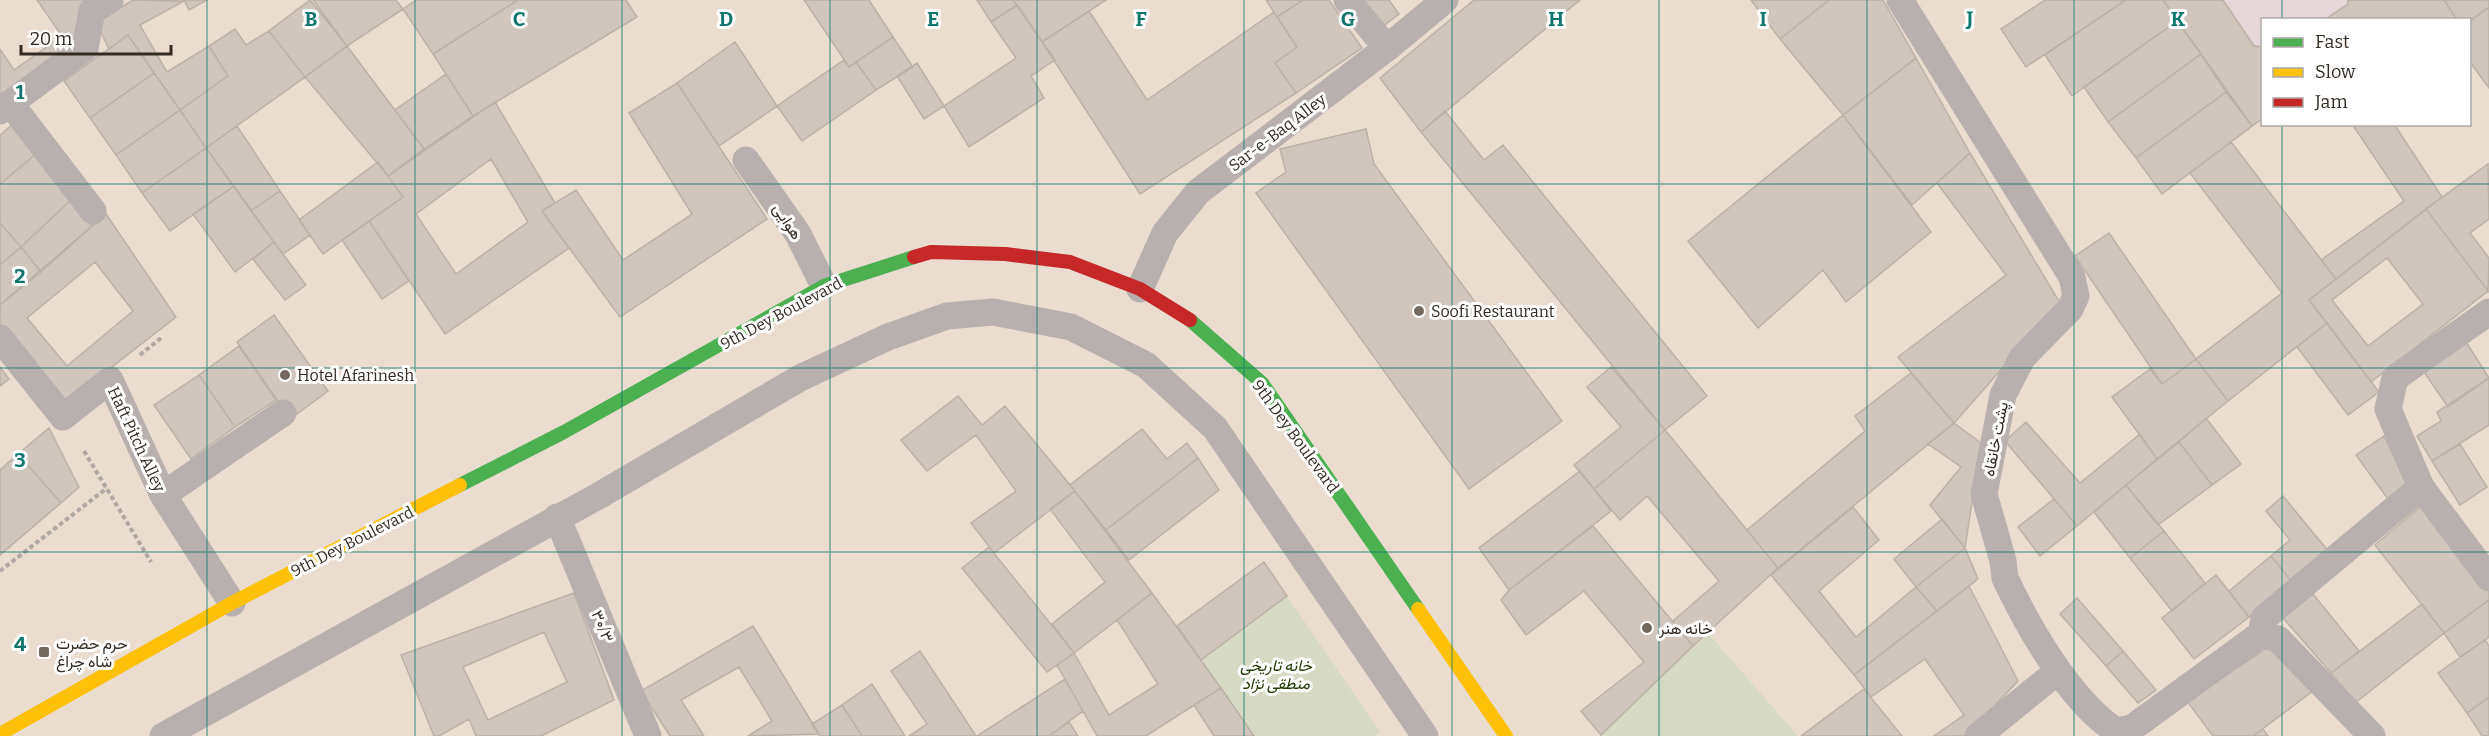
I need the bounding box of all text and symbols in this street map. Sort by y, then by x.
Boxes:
text: B [305,7,318,31]
text: C [513,7,525,31]
text: D [719,7,733,31]
text: E [927,7,939,31]
text: F [1135,7,1147,31]
text: G [1341,7,1355,31]
text: H [1548,7,1564,31]
text: I [1759,7,1767,31]
text: J [1966,7,1974,31]
text: K [2171,7,2186,31]
scale bar [21,18,171,56]
legend [2261,18,2471,126]
text: 20 m [30,28,72,50]
text: Fast [2315,31,2350,53]
text: Slow [2315,61,2356,83]
text: 1 [16,80,25,104]
street label: Sar-e-Baq Alley [1225,89,1330,175]
text: Jam [2314,91,2348,113]
street label: هوایی [768,200,806,244]
text: 2 [14,264,26,288]
street label: 9th Dey Boulevard [717,273,846,354]
place label: Soofi Restaurant [1431,302,1555,321]
marker: Soofi Restaurant [1412,304,1426,318]
place label: Hotel Afarinesh [297,366,414,385]
marker: Hotel Afarinesh [278,368,292,382]
street label: 9th Dey Boulevard [1248,376,1343,497]
street label: Haft Pitch Alley [104,384,169,495]
street label: پشت خانقاه [1979,400,2014,478]
text: 3 [14,448,26,472]
street label: 9th Dey Boulevard [288,502,417,581]
street label: ۳۰/۳ [588,607,618,645]
place label: خانه هنر [1658,619,1713,639]
marker: خانه هنر [1640,621,1654,635]
text: 4 [14,632,26,656]
place label: حرم حضرت شاه چراغ [56,634,128,673]
marker: حرم حضرت شاه چراغ [37,645,51,659]
park label: خانه تاریخی منطقی نژاد [1240,656,1313,694]

